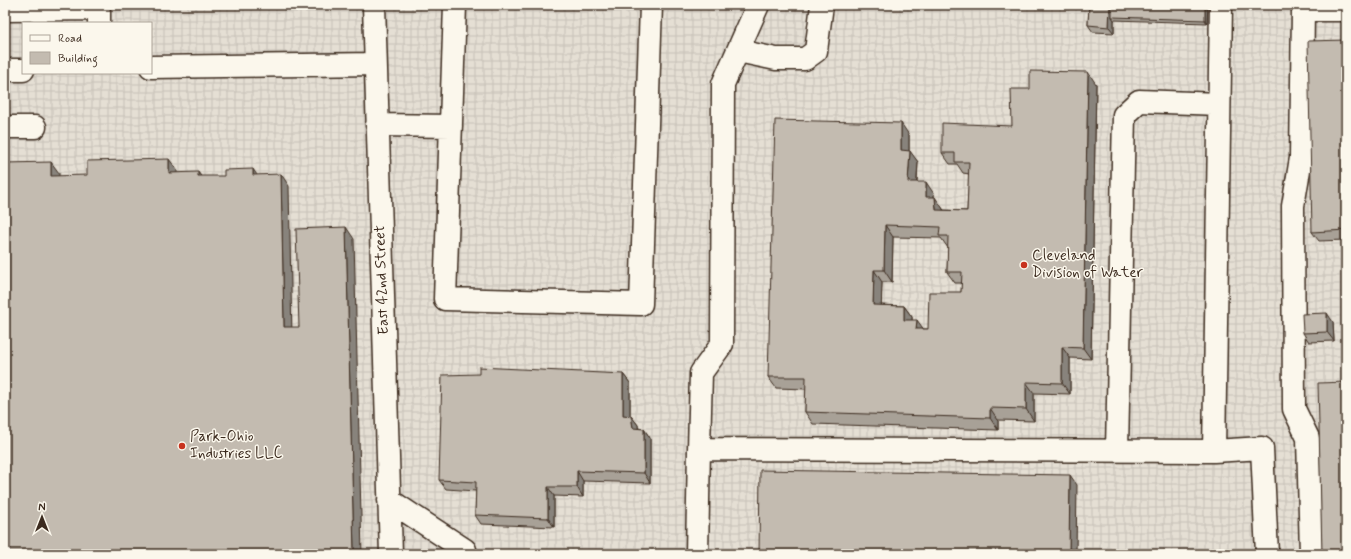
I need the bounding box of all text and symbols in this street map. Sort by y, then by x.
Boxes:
legend [22,22,152,74]
text: Road [58,31,82,47]
text: Building [58,51,98,68]
street label: East 42nd Street [370,225,394,335]
place label: Cleveland Division of Water [1032,246,1144,283]
marker: Cleveland Division of Water [1019,260,1029,270]
place label: Park-Ohio Industries LLC [190,427,283,464]
marker: Park-Ohio Industries LLC [177,441,187,451]
north arrow [22,497,62,537]
text: N [38,501,46,515]

